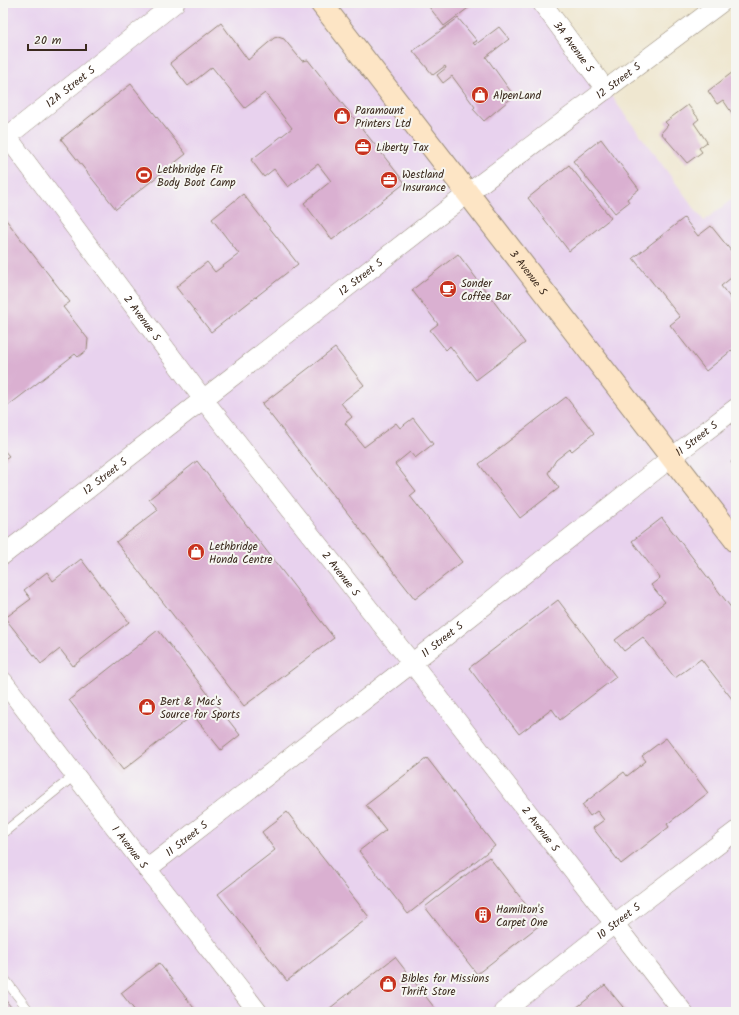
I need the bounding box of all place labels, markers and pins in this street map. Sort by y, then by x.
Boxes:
shop icon: AlpenLand [470,85,490,105]
place label: AlpenLand [493,87,541,105]
place label: Paramount Printers Ltd [355,102,411,133]
shop icon: Paramount Printers Ltd [332,106,352,126]
office icon: Liberty Tax [353,137,373,157]
place label: Liberty Tax [376,139,429,157]
place label: Lethbridge Fit Body Boot Camp [157,161,236,192]
sports icon: Lethbridge Fit Body Boot Camp [134,165,154,185]
place label: Westland Insurance [402,166,446,197]
office icon: Westland Insurance [379,170,399,190]
place label: Sonder Coffee Bar [461,275,512,306]
cafe icon: Sonder Coffee Bar [438,279,458,299]
place label: Lethbridge Honda Centre [209,538,273,569]
shop icon: Lethbridge Honda Centre [186,542,206,562]
place label: Bert & Mac's Source for Sports [160,693,240,724]
shop icon: Bert & Mac's Source for Sports [137,697,157,717]
place label: Hamilton's Carpet One [496,901,548,932]
building icon: Hamilton's Carpet One [473,905,493,925]
place label: Bibles for Missions Thrift Store [401,970,489,1001]
shop icon: Bibles for Missions Thrift Store [378,974,398,994]

